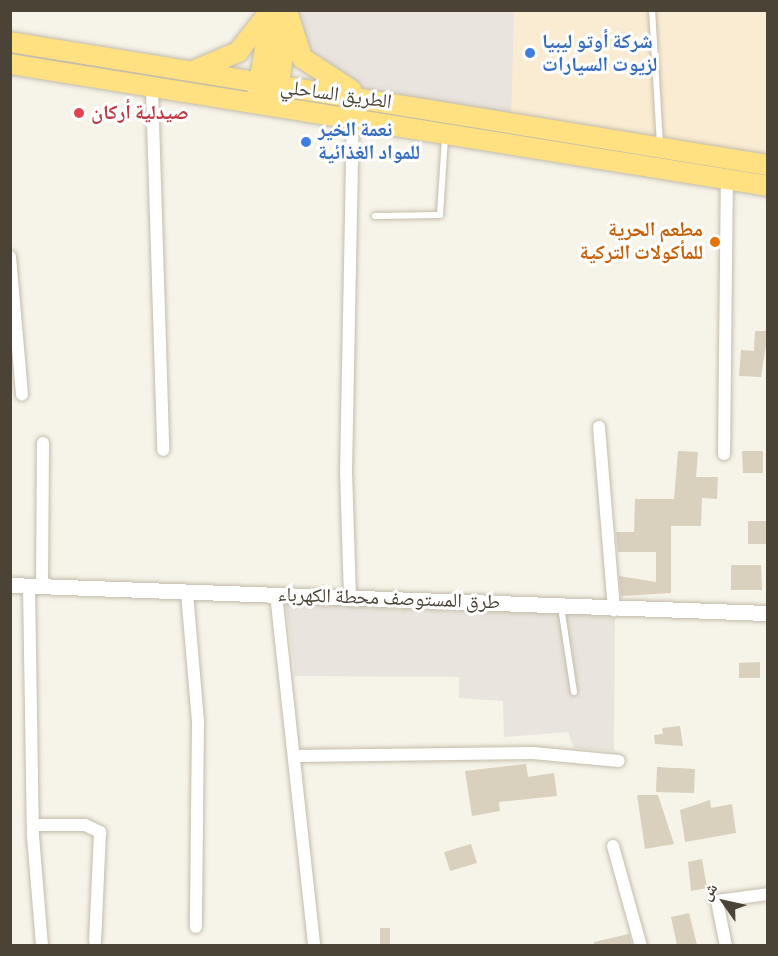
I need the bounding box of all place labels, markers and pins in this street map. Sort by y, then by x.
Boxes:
place label: شركة أوتو ليبيا لزيوت السيارات [542,30,657,77]
marker: شركة أوتو ليبيا لزيوت السيارات [523,46,537,60]
place label: صيدلية أركان [91,101,189,125]
marker: صيدلية أركان [72,106,86,120]
place label: نعمة الخير للمواد الغذائية [318,118,420,165]
marker: نعمة الخير للمواد الغذائية [299,135,313,149]
place label: مطعم الحرية للمأكولات التركية [580,219,703,266]
marker: مطعم الحرية للمأكولات التركية [708,235,722,249]

